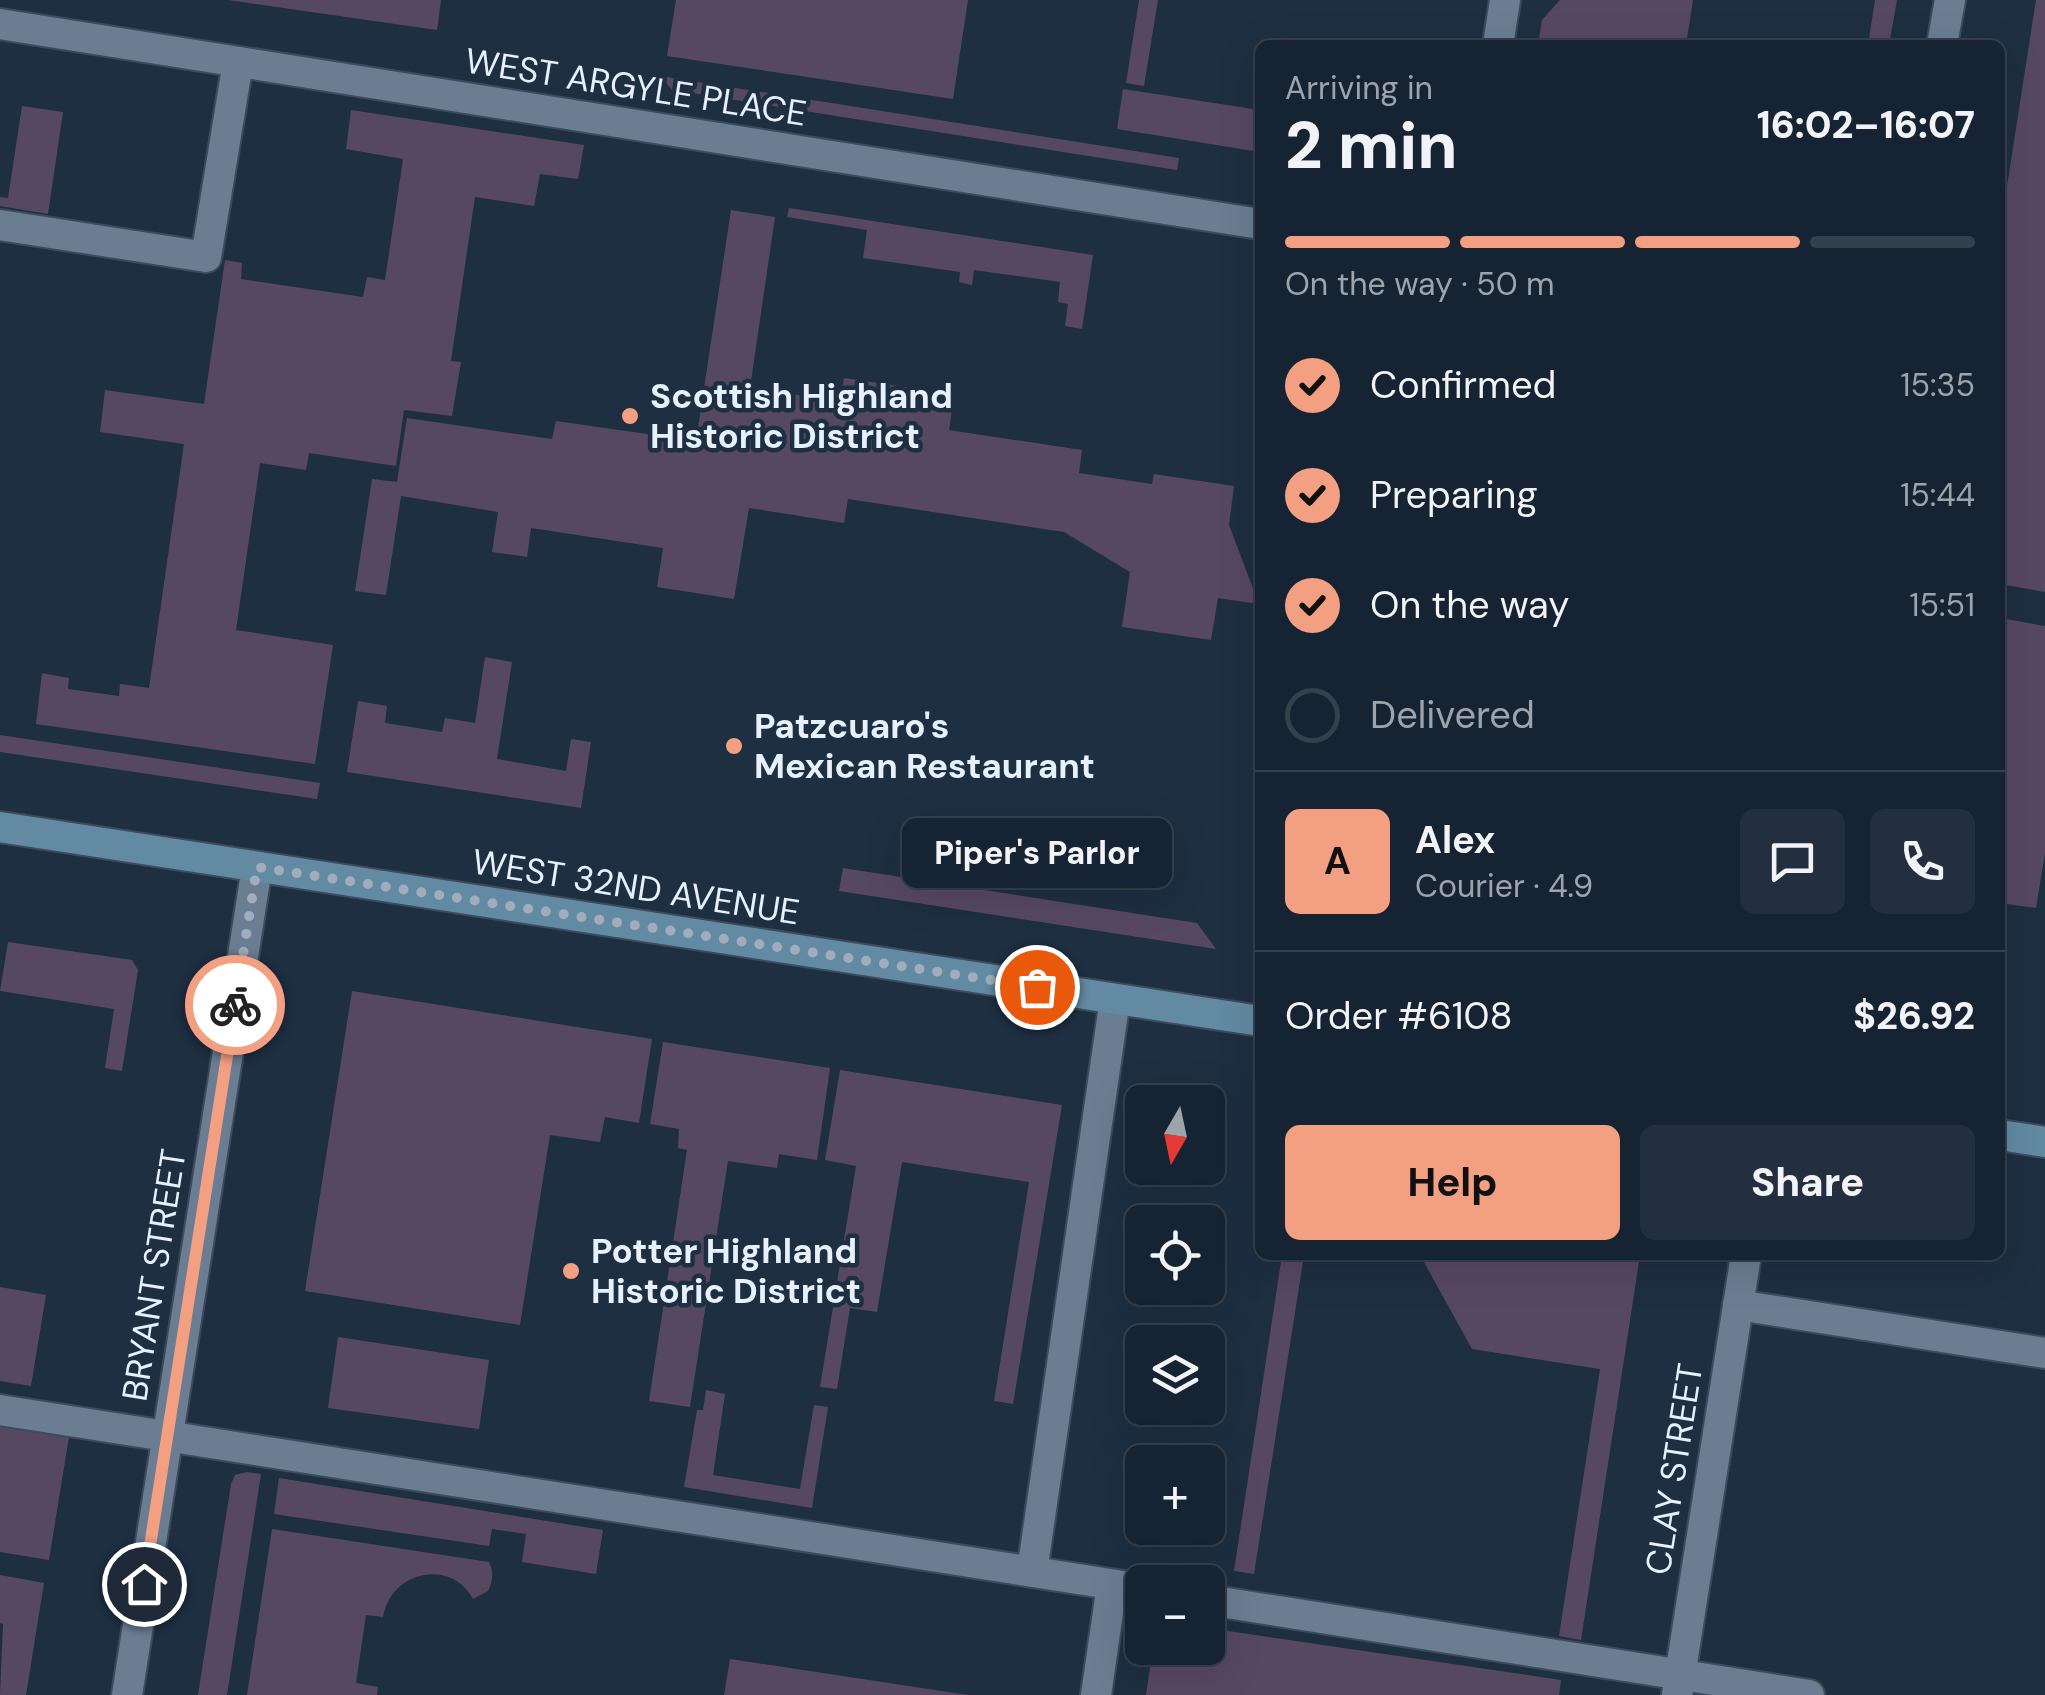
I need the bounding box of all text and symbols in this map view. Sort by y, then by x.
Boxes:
street label: WEST ARGYLE PLACE [462,37,810,137]
text: Arriving in [1285,67,1433,109]
text: 16:02–16:07 [1757,100,1975,150]
text: 2 min [1285,104,1458,188]
text: On the way · 50 m [1285,263,1555,305]
icon: check [1285,358,1340,413]
text: Confirmed [1370,360,1556,410]
text: 15:35 [1901,364,1975,406]
place label: Scottish Highland Historic District [650,373,953,459]
marker: Scottish Highland Historic District [619,405,641,427]
icon: check [1285,468,1340,523]
text: Preparing [1370,470,1538,520]
text: 15:44 [1900,474,1975,516]
icon: check [1285,578,1340,633]
text: On the way [1370,580,1569,630]
text: 15:51 [1910,584,1975,626]
text: Delivered [1370,690,1535,740]
place label: Patzcuaro's Mexican Restaurant [754,703,1095,789]
marker: Patzcuaro's Mexican Restaurant [723,735,745,757]
button: chat [1740,809,1845,914]
button: phone [1870,809,1975,914]
text: Alex [1415,815,1495,865]
callout: Piper's Parlor [902,817,1172,887]
text: Piper's Parlor [934,832,1140,874]
text: A [1324,836,1351,886]
street label: WEST 32ND AVENUE [469,838,803,936]
text: Courier · 4.9 [1415,865,1593,907]
pin [995,945,1080,1030]
courier [185,955,285,1055]
icon: bag [1010,960,1065,1015]
icon: bike [208,978,263,1033]
text: Order #6108 [1285,991,1513,1041]
text: $26.92 [1853,991,1975,1041]
north arrow [1125,1085,1225,1185]
map controls [1125,1085,1225,1665]
button: Help [1285,1125,1620,1240]
button: Share [1640,1125,1975,1240]
street label: BRYANT STREET [111,1146,197,1404]
button: locate [1125,1205,1225,1305]
place label: Potter Highland Historic District [591,1228,861,1314]
marker: Potter Highland Historic District [560,1260,582,1282]
button: layers [1125,1325,1225,1425]
street label: CLAY STREET [1635,1360,1713,1578]
button: + [1125,1445,1225,1545]
pin [102,1542,187,1627]
icon: home [117,1557,172,1612]
button: − [1125,1565,1225,1665]

